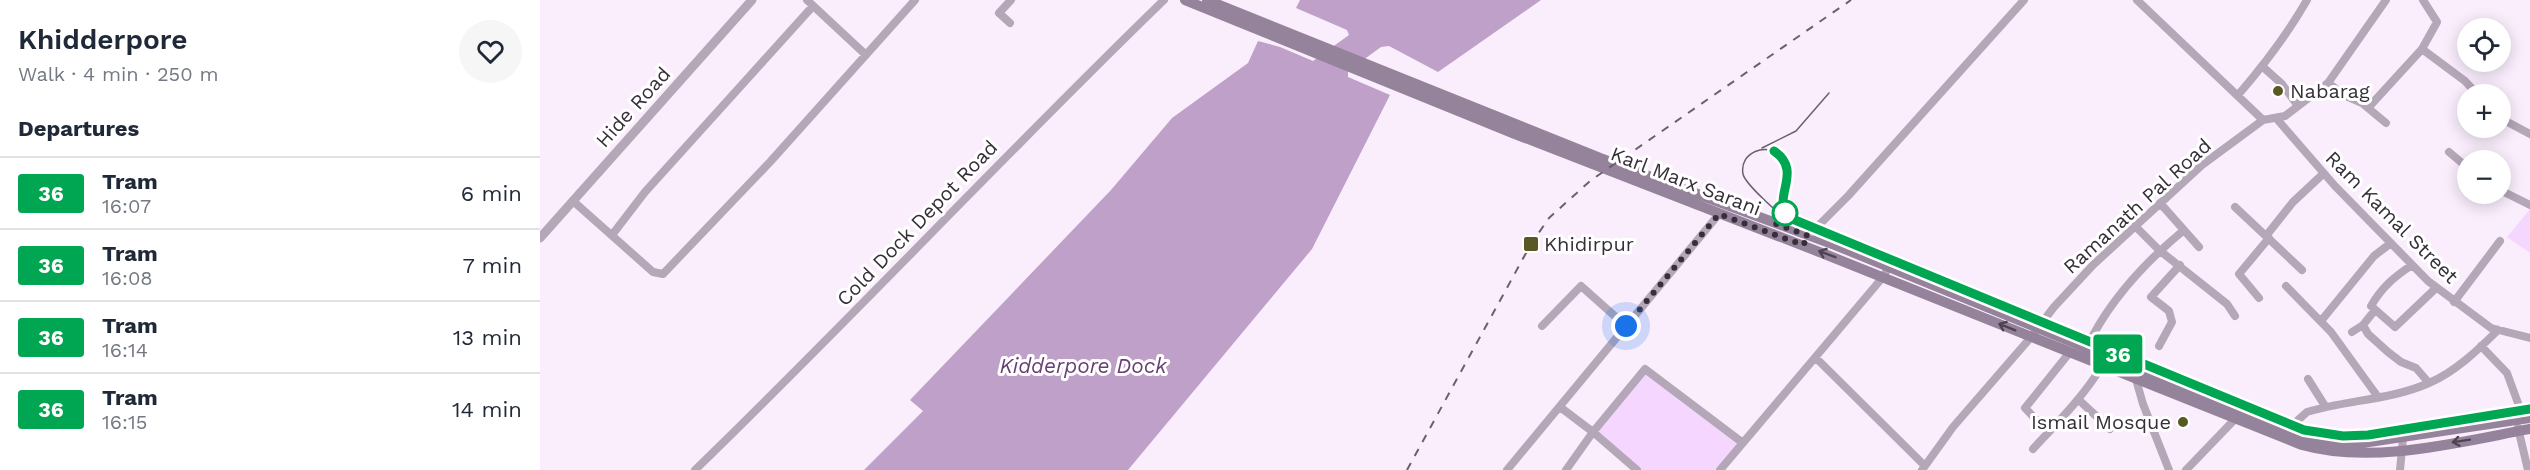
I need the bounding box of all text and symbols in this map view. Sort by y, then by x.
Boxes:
map controls [2457,18,2511,204]
button: locate [2457,18,2511,72]
button: heart [459,20,522,83]
text: Khidderpore [18,23,187,56]
text: Walk · 4 min · 250 m [18,62,219,86]
street label: Hide Road [591,62,675,152]
place label: Nabarag [2290,79,2370,103]
marker: Nabarag [2271,84,2285,98]
button: + [2457,84,2511,138]
text: Departures [18,116,139,141]
street label: Ramanath Pal Road [2058,133,2216,279]
street label: Cold Dock Depot Road [832,135,1002,311]
street label: Karl Marx Sarani [1608,141,1764,221]
street label: Ram Kamal Street [2321,146,2464,289]
button: − [2457,150,2511,204]
text: Tram [102,169,158,194]
text: 36 [38,181,64,206]
text: 6 min [461,181,522,206]
text: 16:07 [102,194,151,218]
unlabelled marker [1772,200,1798,226]
place label: Khidirpur [1544,232,1634,256]
marker: Khidirpur [1522,235,1540,253]
text: Tram [102,241,158,266]
one-way arrow [1818,248,1836,259]
text: 36 [38,253,64,278]
text: 7 min [462,253,522,278]
text: 16:08 [102,266,153,290]
your location [1611,311,1641,341]
text: Tram [102,313,158,338]
one-way arrow [1999,321,2017,332]
text: 36 [38,325,64,350]
text: 13 min [453,325,522,350]
line badge: 36 [2091,334,2145,374]
text: 16:14 [102,338,148,362]
text: 36 [2105,342,2131,367]
water label: Kidderpore Dock [999,353,1167,378]
text: Tram [102,385,158,410]
text: 36 [38,397,64,422]
text: 14 min [452,397,522,422]
text: 16:15 [102,410,147,434]
place label: Ismail Mosque [2031,410,2171,434]
marker: Ismail Mosque [2176,415,2190,429]
one-way arrow [2452,435,2472,446]

